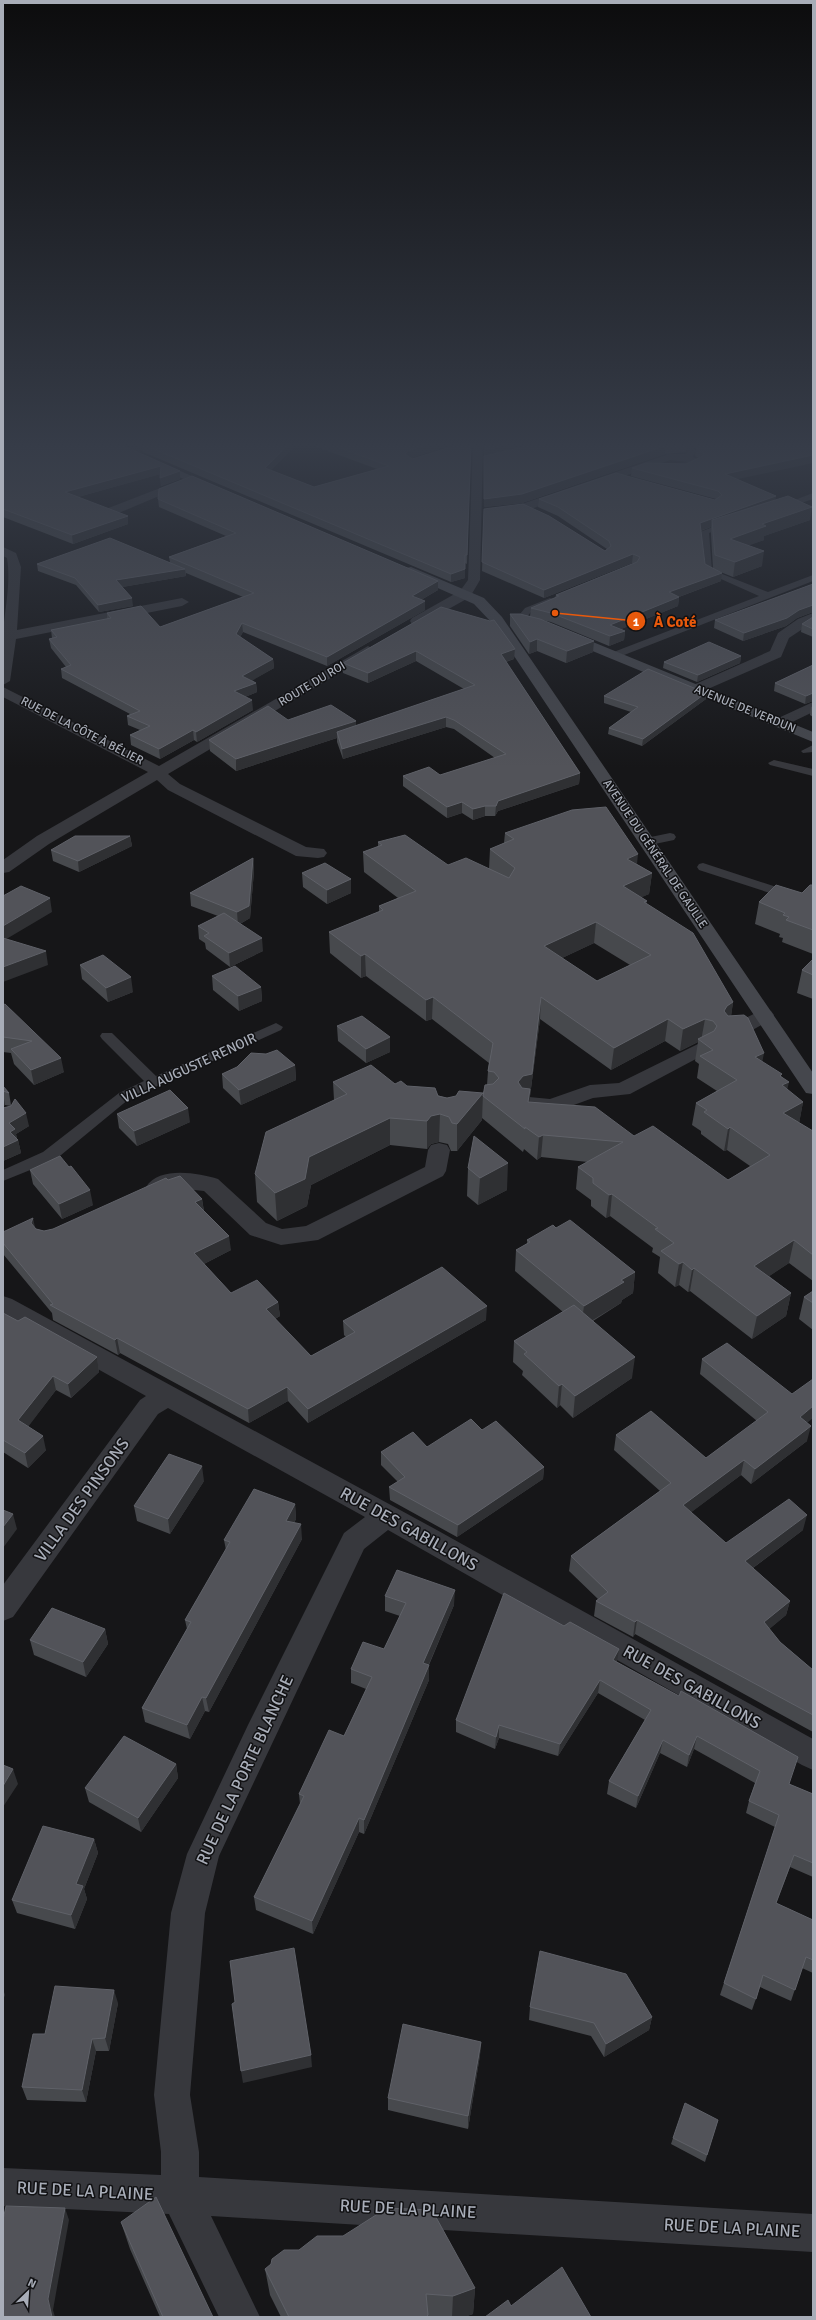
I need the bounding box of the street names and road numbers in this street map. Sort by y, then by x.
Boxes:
street label: ROUTE DU ROI [276,658,348,710]
street label: AVENUE DE VERDUN [692,682,798,736]
street label: RUE DE LA CÔTE À BÉLIER [18,694,146,768]
street label: AVENUE DU GÉNÉRAL DE GAULLE [599,777,711,931]
street label: VILLA AUGUSTE RENOIR [119,1029,259,1107]
street label: VILLA DES PINSONS [30,1434,134,1566]
street label: RUE DES GABILLONS [336,1482,482,1576]
street label: RUE DES GABILLONS [619,1640,765,1734]
street label: RUE DE LA PORTE BLANCHE [192,1672,298,1868]
street label: RUE DE LA PLAINE [16,2177,154,2205]
street label: RUE DE LA PLAINE [339,2195,477,2223]
street label: RUE DE LA PLAINE [663,2214,801,2242]

